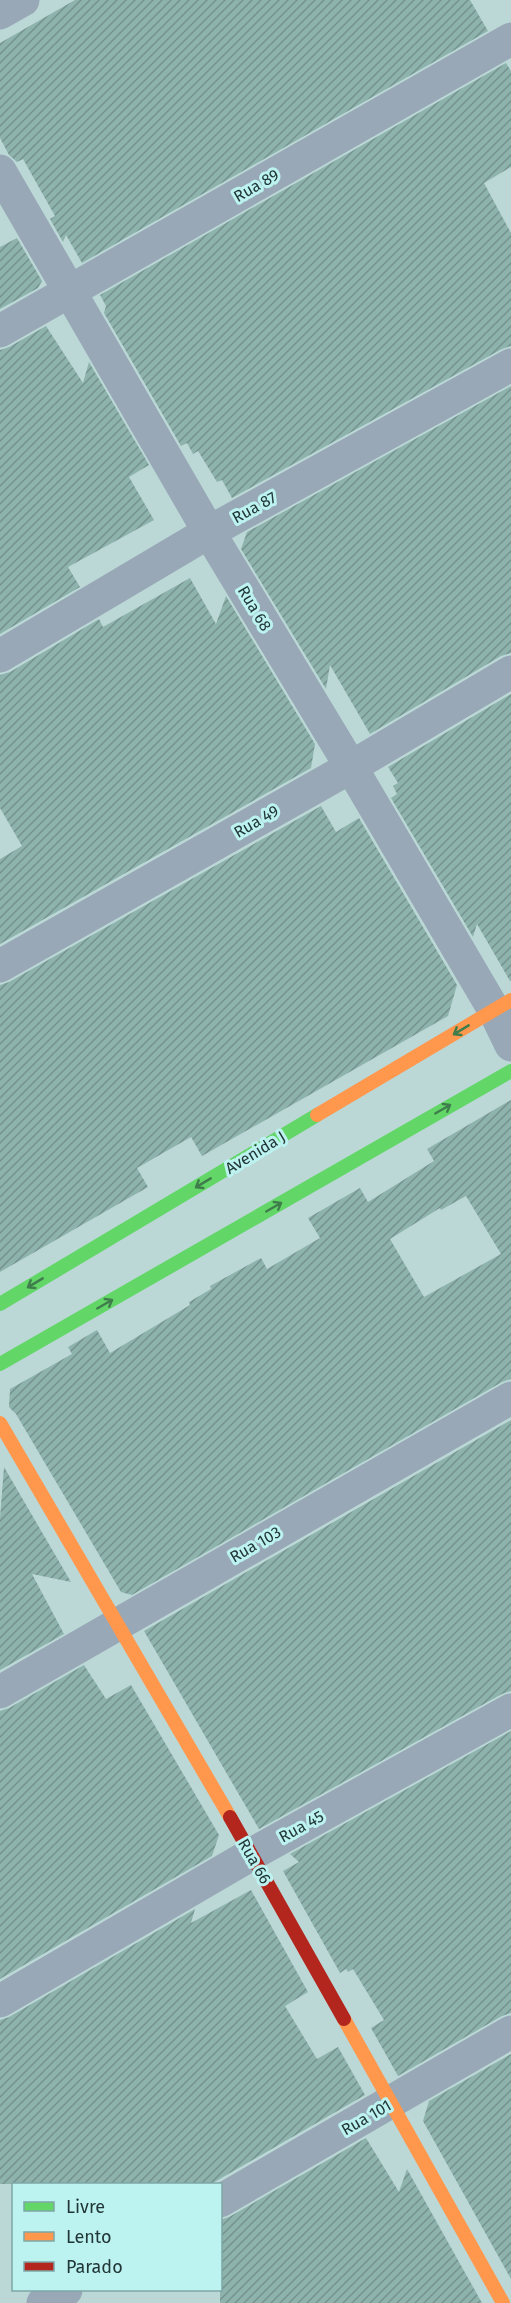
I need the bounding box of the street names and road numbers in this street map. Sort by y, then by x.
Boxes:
street label: Rua 89 [230,165,282,206]
street label: Rua 87 [229,488,280,527]
street label: Rua 68 [234,582,275,634]
street label: Rua 49 [230,801,282,842]
street label: Avenida J [222,1127,289,1178]
street label: Rua 103 [226,1522,284,1567]
street label: Rua 45 [276,1806,327,1846]
street label: Rua 66 [234,1835,275,1887]
street label: Rua 101 [338,2096,395,2139]

